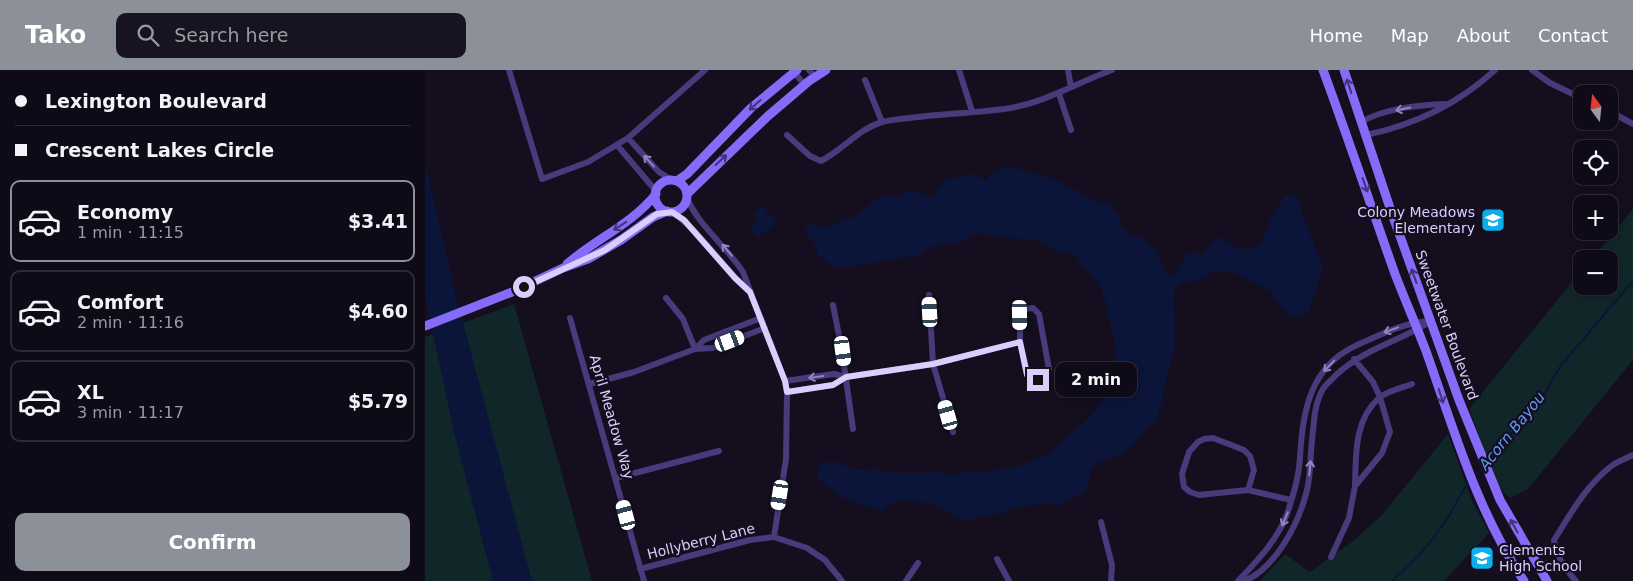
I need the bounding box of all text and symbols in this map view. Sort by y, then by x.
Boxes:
search box [116,13,466,58]
text: Tako [25,21,86,49]
icon: search [134,21,162,49]
text: Search here [174,24,288,46]
text: Home [1310,25,1363,46]
text: Map [1391,25,1429,46]
text: About [1457,25,1510,46]
text: Contact [1538,25,1608,46]
one-way arrow [1344,78,1354,94]
north arrow [1573,85,1617,130]
map controls [1573,85,1618,295]
text: Lexington Boulevard [45,90,267,112]
one-way arrow [748,99,761,111]
one-way arrow [1395,104,1411,114]
text: Crescent Lakes Circle [45,139,274,161]
button: locate [1573,140,1618,185]
one-way arrow [643,154,655,167]
one-way arrow [715,154,728,166]
one-way arrow [1361,177,1370,193]
button: + [1573,195,1618,240]
icon: car [17,199,62,244]
text: Economy [77,201,173,223]
place label: Colony Meadows Elementary [1357,204,1475,236]
school or university icon: Colony Meadows Elementary [1480,207,1506,233]
text: $3.41 [348,210,408,232]
one-way arrow [613,221,627,231]
text: 1 min · 11:15 [77,223,184,242]
one-way arrow [722,244,733,257]
street label: Sweetwater Boulevard [1412,248,1482,402]
button: − [1573,250,1618,295]
one-way arrow [1409,269,1418,284]
route start [513,276,535,298]
icon: car [17,289,62,334]
text: Comfort [77,291,164,313]
car [921,297,938,327]
text: $4.60 [348,300,408,322]
car [1012,300,1027,330]
text: 2 min · 11:16 [77,313,184,332]
one-way arrow [1384,326,1399,335]
car [713,329,746,353]
car [833,335,852,367]
street label: April Meadow Way [587,353,637,481]
one-way arrow [1323,359,1335,372]
callout: 2 min [1055,362,1138,398]
route end [1027,369,1049,391]
text: 2 min [1071,370,1121,389]
one-way arrow [808,372,824,382]
icon: car [17,379,62,424]
text: XL [77,381,104,403]
one-way arrow [1437,388,1446,404]
water label: Acorn Bayou [1474,388,1549,474]
text: $5.79 [348,390,408,412]
car [936,399,959,431]
text: 3 min · 11:17 [77,403,184,422]
one-way arrow [1305,460,1314,476]
car [770,479,789,511]
car [614,499,637,531]
one-way arrow [1279,511,1289,526]
button: Confirm [15,513,410,571]
one-way arrow [1509,518,1519,533]
street label: Hollyberry Lane [645,520,757,562]
place label: Clements High School [1499,542,1582,574]
school or university icon: Clements High School [1469,545,1495,571]

